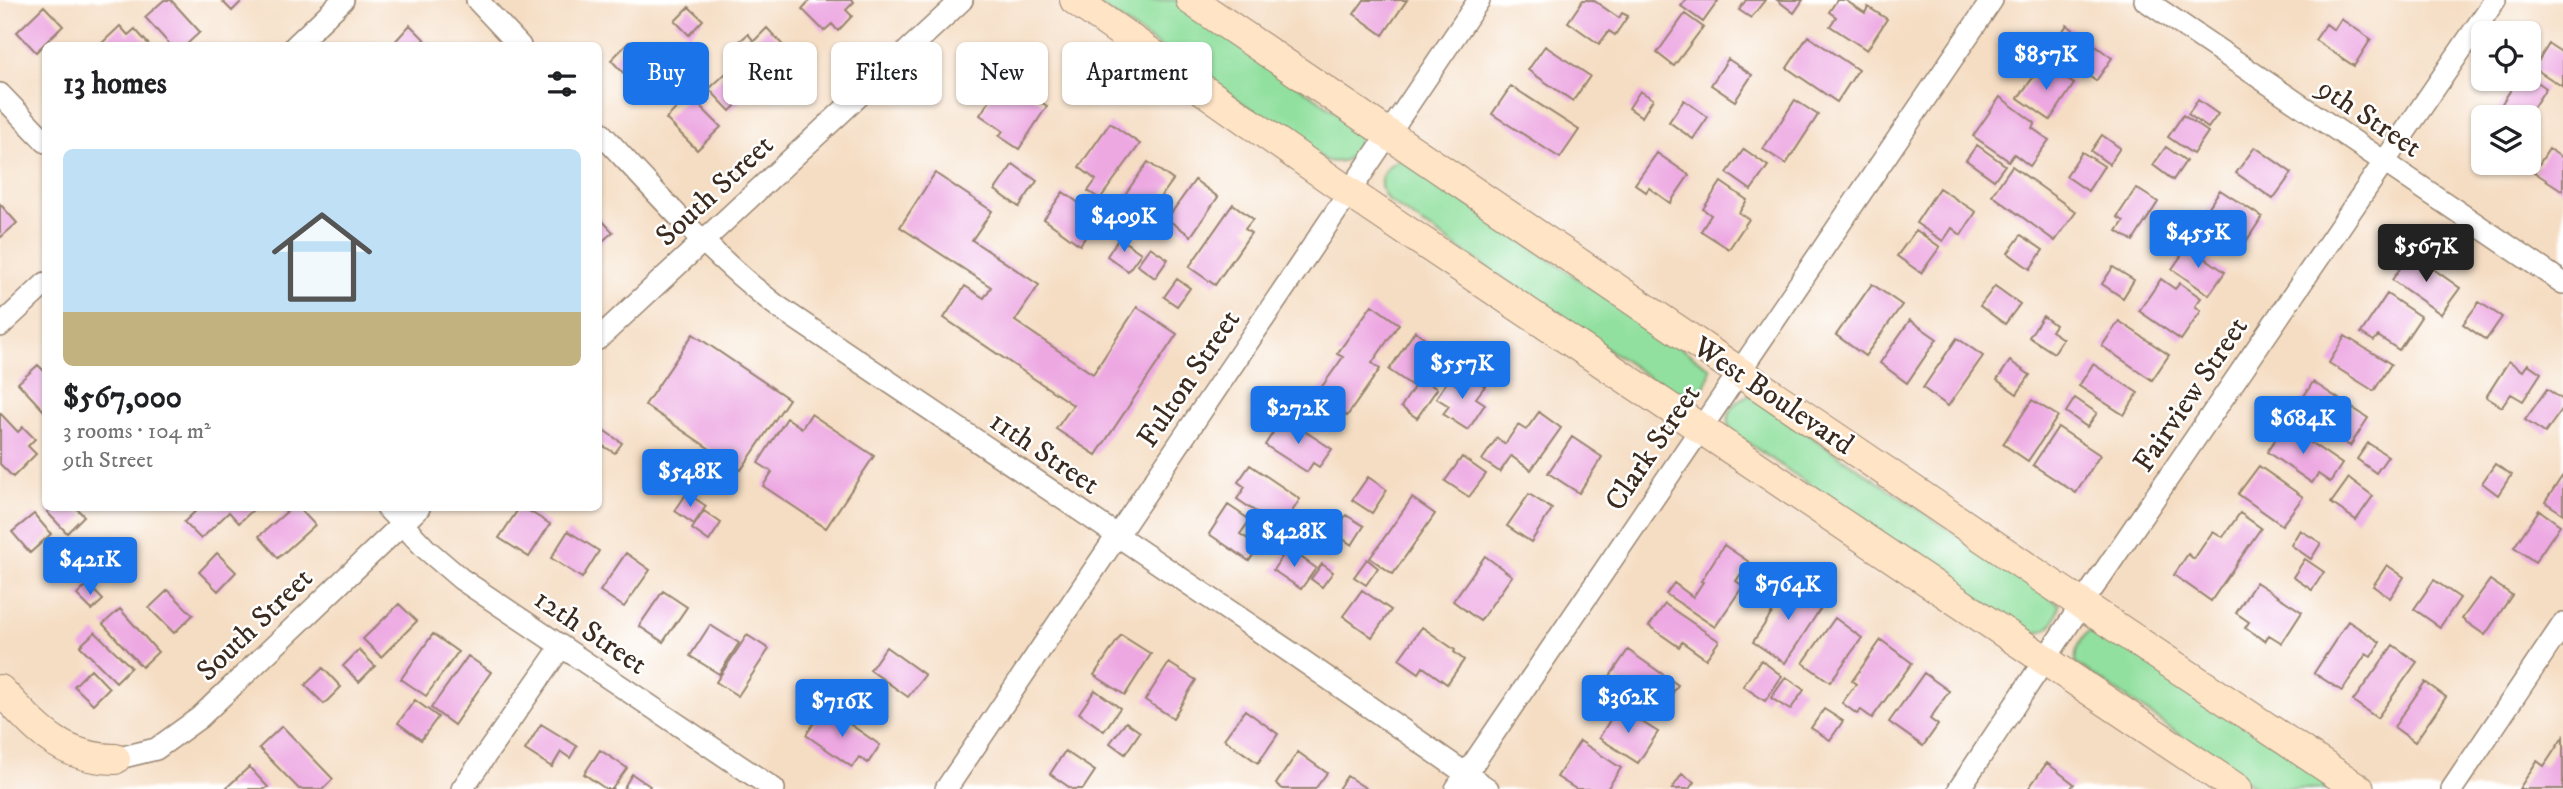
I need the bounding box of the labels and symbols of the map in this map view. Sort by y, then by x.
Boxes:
pin: $857K [1997,32,2095,92]
street label: 9th Street [2308,69,2428,166]
street label: South Street [648,127,782,255]
pin: $409K [1075,194,1173,254]
pin: $455K [2149,210,2247,270]
pin: $567K [2377,224,2475,284]
street label: Fulton Street [1130,303,1249,455]
street label: Fairview Street [2126,310,2257,480]
street label: West Boulevard [1685,328,1861,464]
pin: $557K [1413,342,1511,401]
street label: Clark Street [1597,377,1709,518]
pin: $272K [1249,386,1347,446]
pin: $684K [2254,396,2352,456]
street label: 11th Street [982,403,1106,503]
pin: $548K [641,449,739,509]
pin: $428K [1245,510,1343,569]
pin: $421K [41,538,139,597]
street label: South Street [189,561,321,690]
pin: $764K [1739,562,1837,622]
street label: 12th Street [527,581,654,684]
pin: $362K [1579,676,1677,735]
pin: $716K [793,680,891,739]

